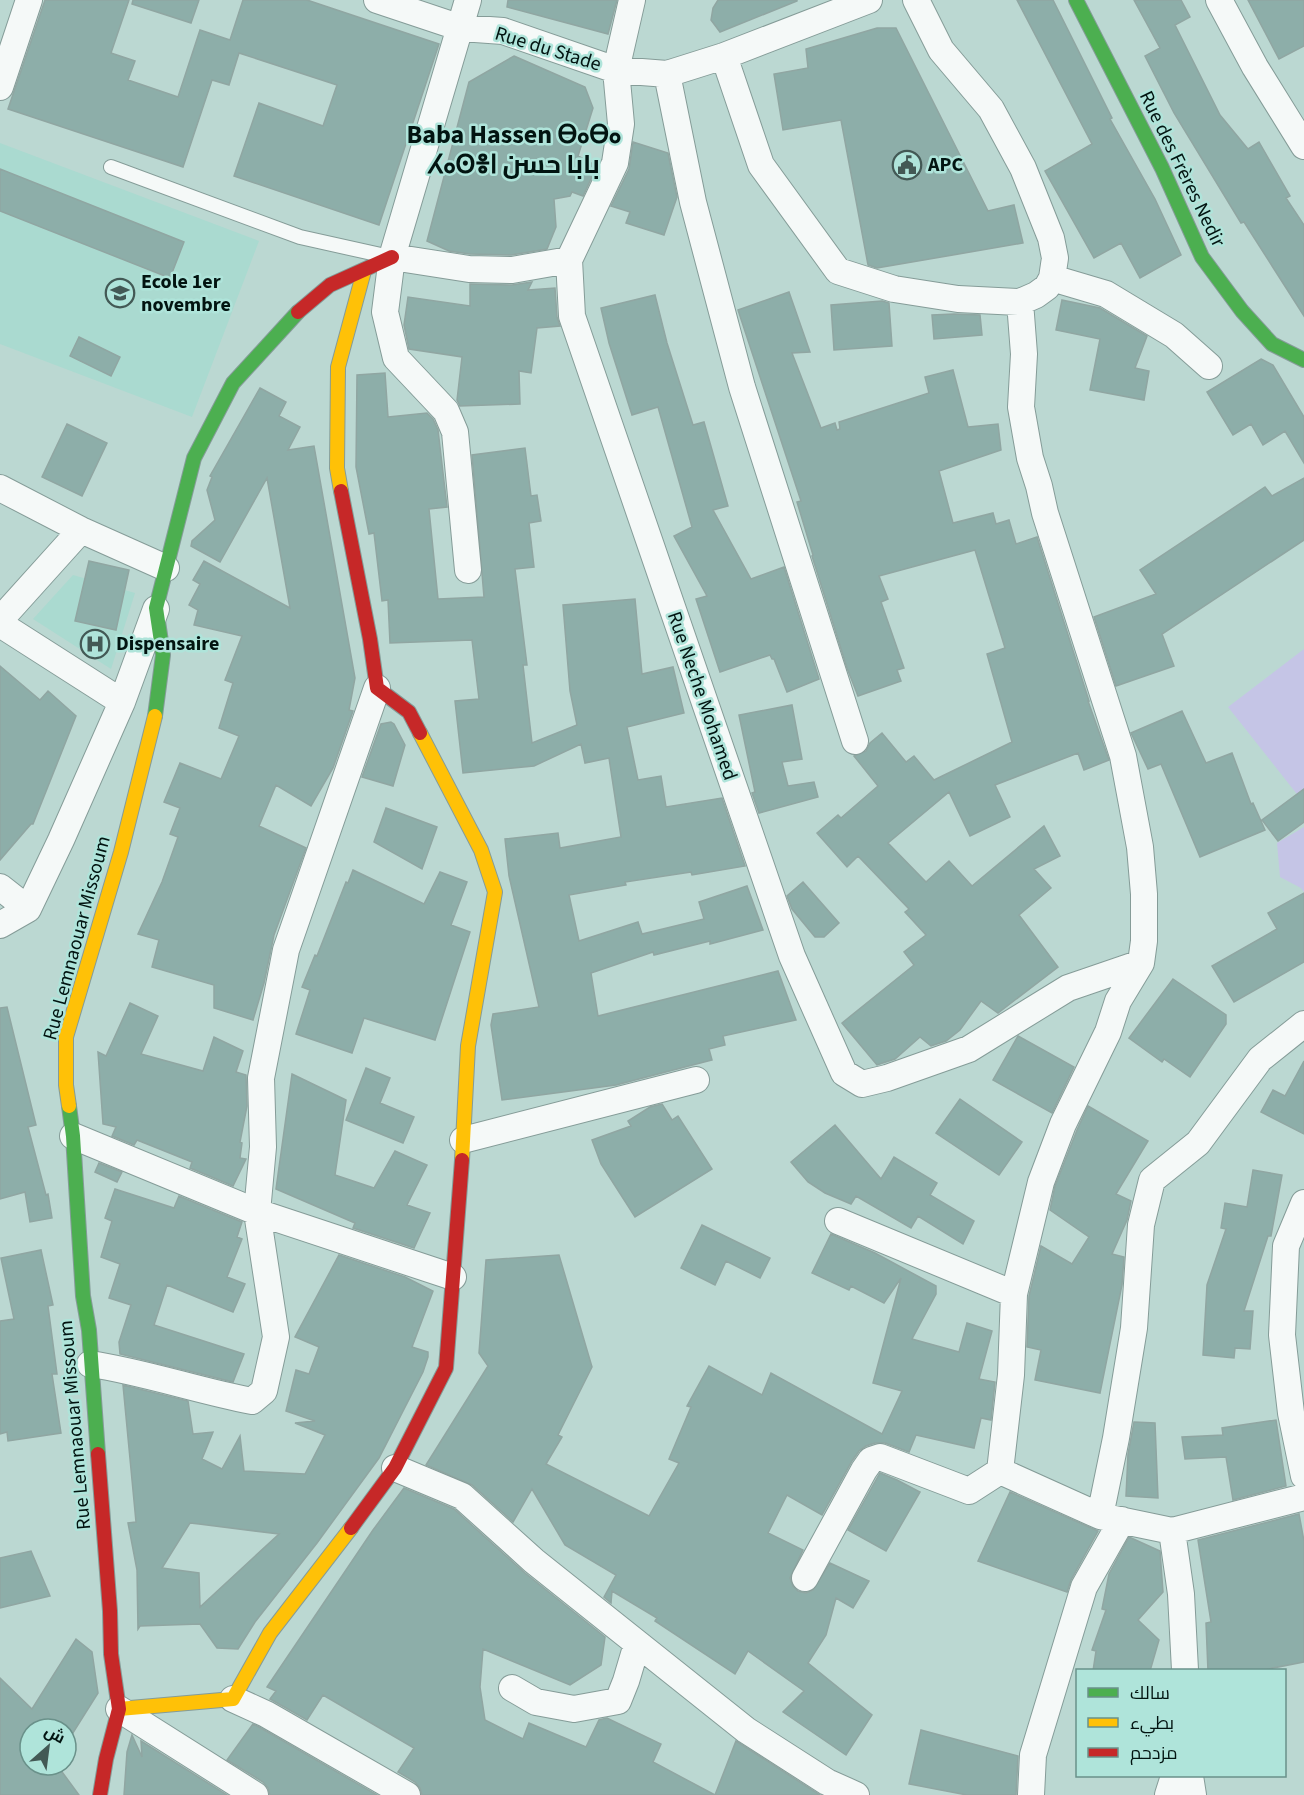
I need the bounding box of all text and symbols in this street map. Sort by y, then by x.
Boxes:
street label: Rue du Stade [491,20,605,78]
street label: Rue des Frères Nedir [1132,86,1232,252]
district label: Baba Hassen ⴱⴰⴱⴰ ⵃⴰⵙⴻⵏ بابا حسن [407,116,621,183]
public building icon: APC [891,149,923,181]
place label: APC [927,151,963,179]
place label: Ecole 1er novembre [141,268,231,319]
school or university icon: Ecole 1er novembre [104,277,136,309]
street label: Rue Neche Mohamed [660,608,744,784]
hospital icon: Dispensaire [79,628,111,660]
place label: Dispensaire [116,630,219,658]
street label: Rue Lemnaouar Missoum [36,833,118,1043]
street label: Rue Lemnaouar Missoum [52,1319,98,1531]
legend [1076,1669,1286,1777]
text: سالك [1130,1681,1170,1706]
text: بطيء [1130,1711,1174,1737]
north arrow [18,1717,78,1777]
text: ش [40,1720,69,1749]
text: مزدحم [1130,1741,1178,1766]

